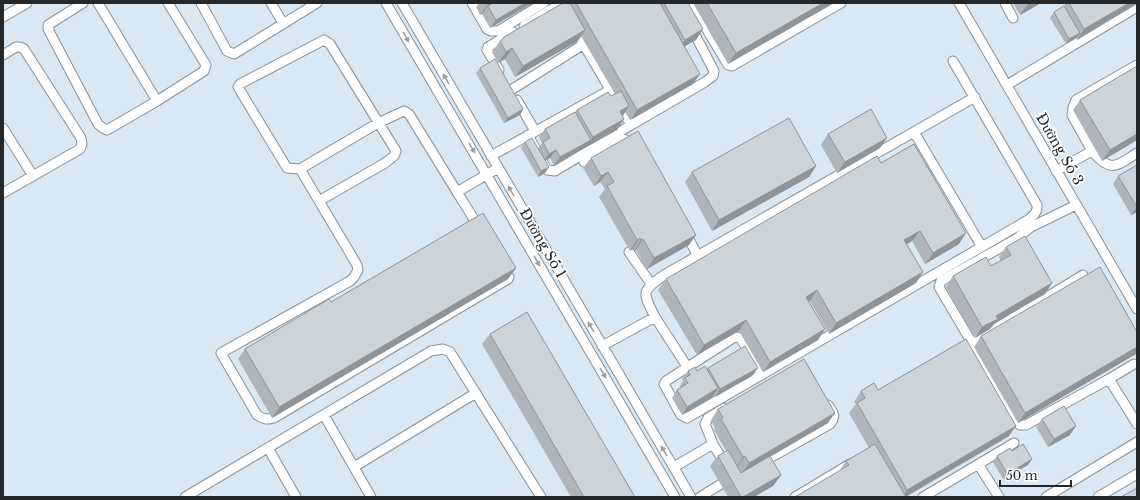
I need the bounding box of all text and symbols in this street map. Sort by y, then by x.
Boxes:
one-way arrow [402,31,409,43]
one-way arrow [442,73,449,85]
street label: Đường Số 3 [1032,110,1088,188]
one-way arrow [468,143,475,154]
one-way arrow [508,185,515,197]
street label: Đường Số 1 [516,205,570,281]
one-way arrow [534,255,541,267]
one-way arrow [587,322,595,332]
one-way arrow [599,367,606,379]
one-way arrow [661,445,668,457]
scale bar [1000,462,1071,488]
text: 50 m [1006,468,1038,483]

